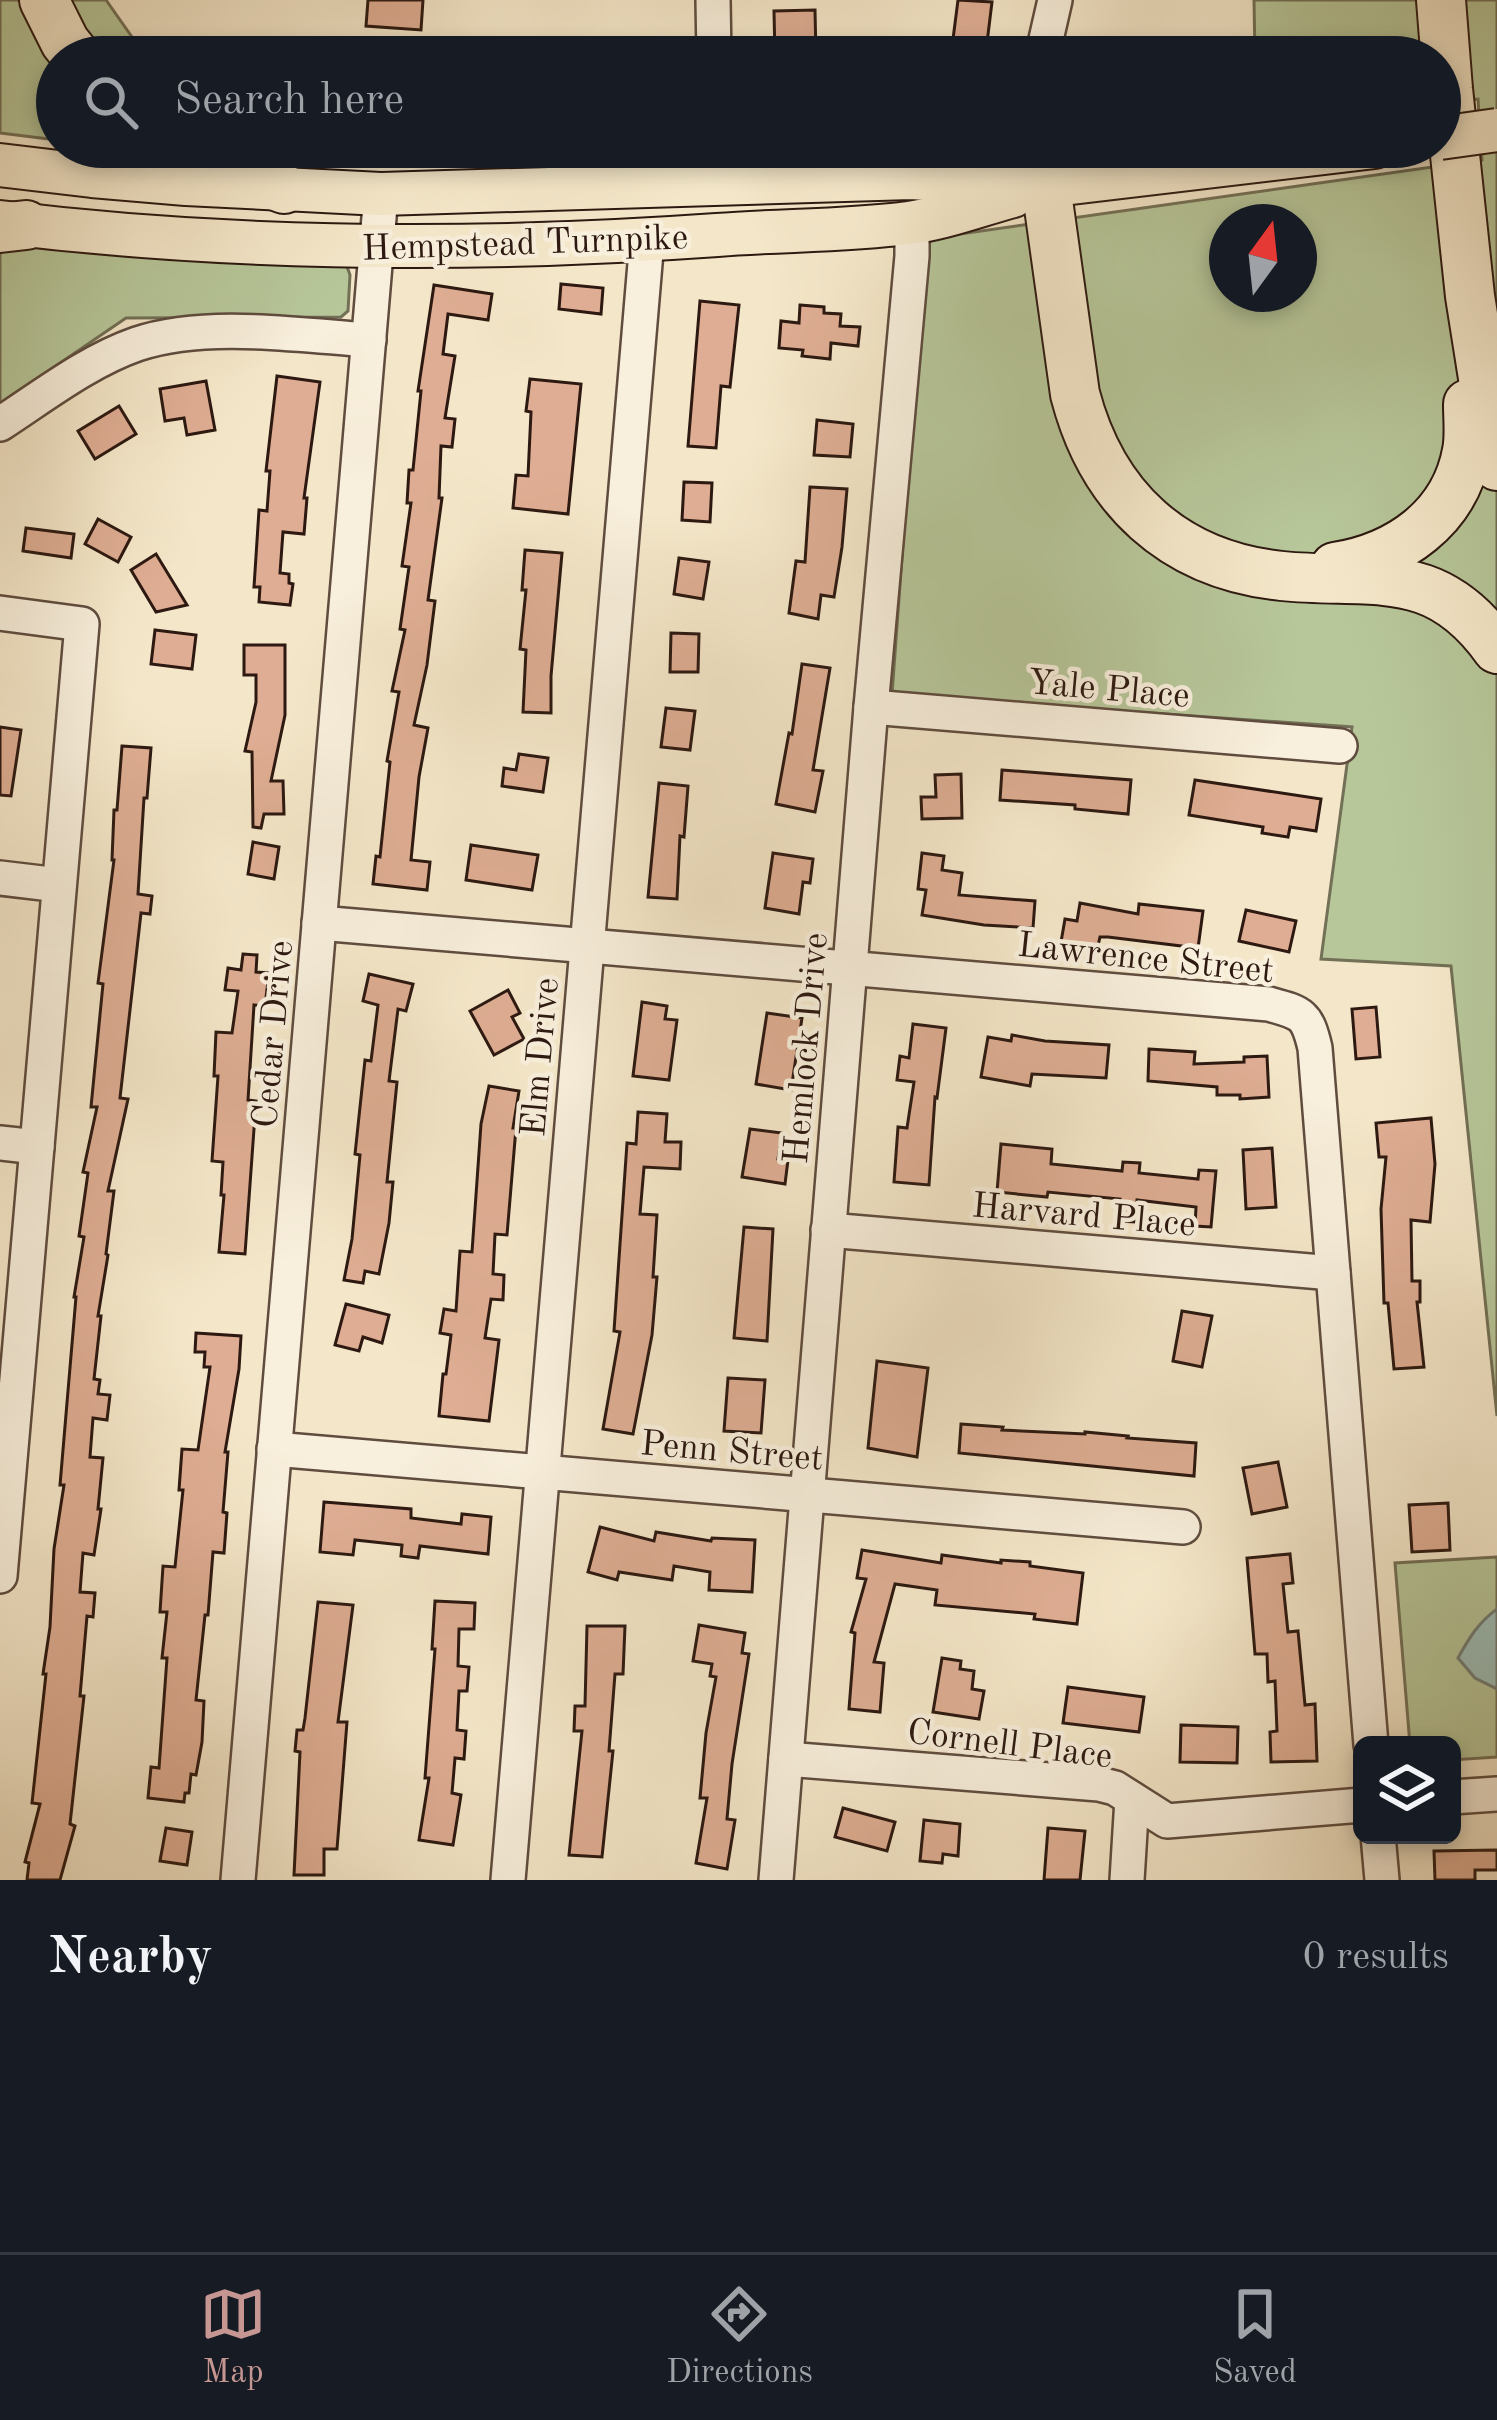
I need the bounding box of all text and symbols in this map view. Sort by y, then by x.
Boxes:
search box [36,36,1461,168]
icon: search [78,69,144,135]
text: Search here [174,79,404,124]
north arrow [1209,204,1317,312]
street label: Hempstead Turnpike [361,221,689,269]
street label: Yale Place [1026,666,1191,716]
street label: Lawrence Street [1016,929,1276,991]
street label: Hemlock Drive [780,931,836,1166]
street label: Cedar Drive [249,939,301,1130]
street label: Elm Drive [517,976,567,1138]
street label: Harvard Place [970,1189,1197,1245]
street label: Penn Street [639,1427,825,1479]
street label: Cornell Place [905,1716,1114,1776]
map controls [1353,1736,1461,1844]
button: layers [1353,1736,1461,1844]
text: Nearby [48,1933,213,1984]
text: 0 results [1303,1938,1449,1977]
tab: Map [200,2281,266,2394]
tab: Directions [666,2281,813,2394]
tab: Saved [1213,2281,1297,2394]

